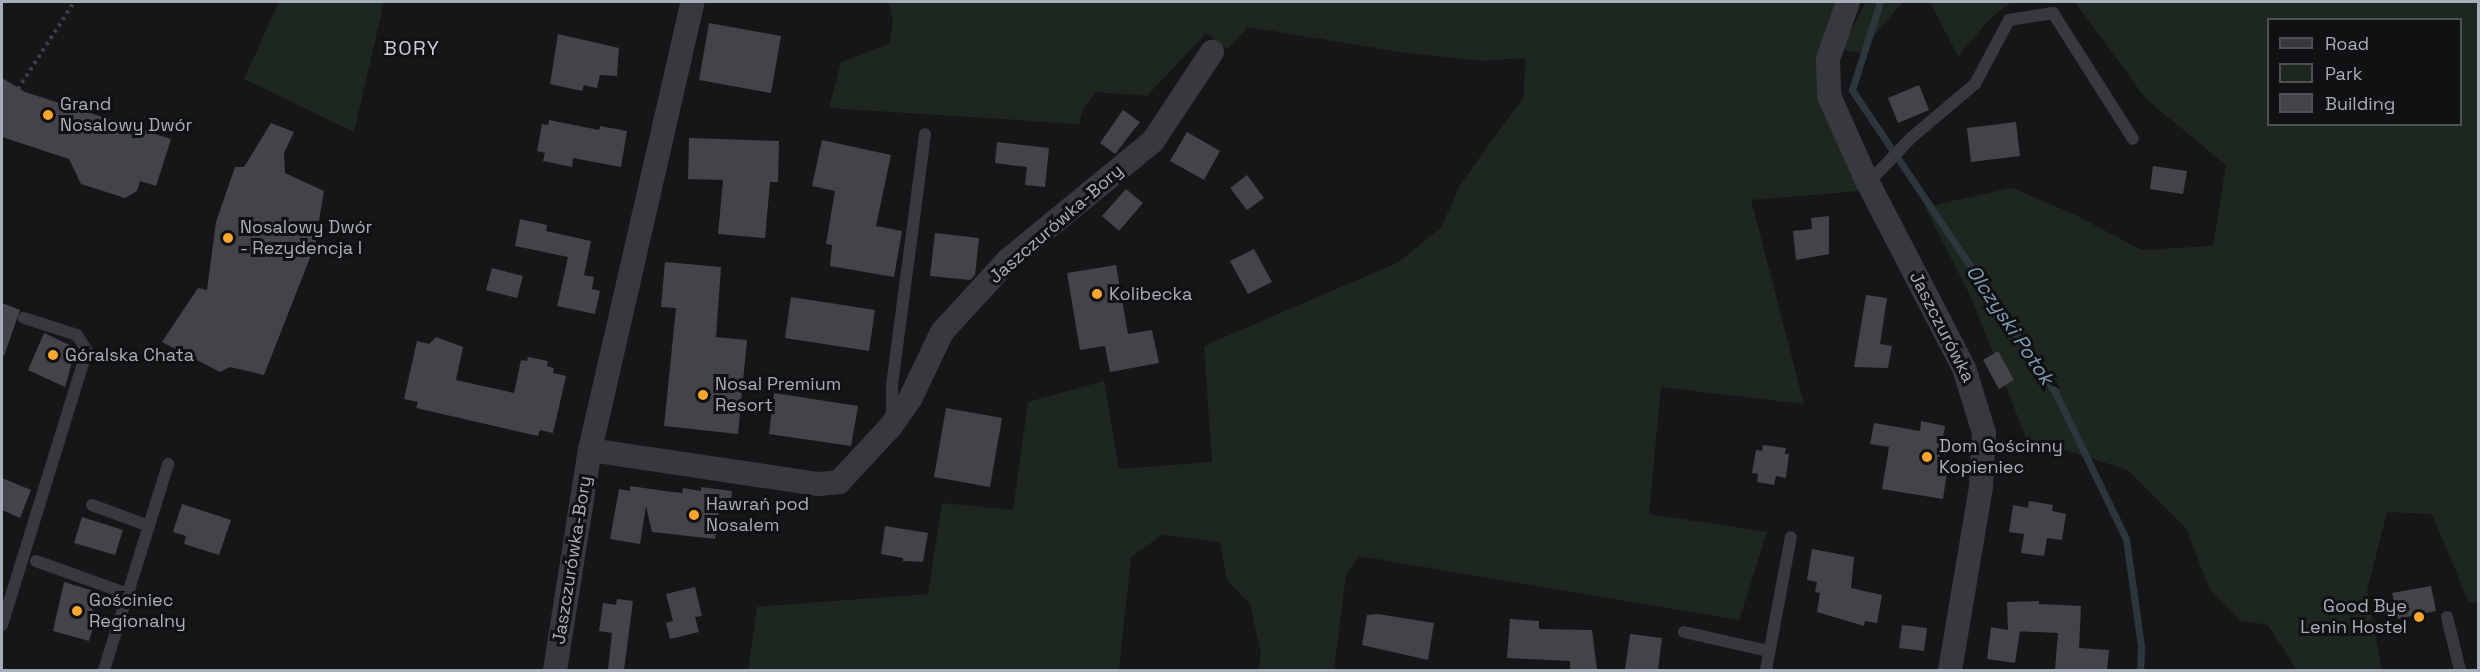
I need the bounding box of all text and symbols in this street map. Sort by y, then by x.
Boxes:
legend [2267,18,2462,126]
text: Road [2325,32,2369,55]
district label: BORY [383,36,441,60]
text: Park [2325,62,2362,85]
text: Building [2325,92,2395,115]
place label: Grand Nosalowy Dwór [60,94,192,136]
marker: Grand Nosalowy Dwór [41,108,55,122]
street label: Jaszczurówka-Bory [985,160,1127,288]
place label: Nosalowy Dwór - Rezydencja I [240,217,372,260]
marker: Nosalowy Dwór - Rezydencja I [221,231,235,245]
water label: Olczyski Potok [1961,260,2059,390]
street label: Jaszczurówka [1905,268,1979,386]
place label: Kolibecka [1109,283,1192,305]
marker: Kolibecka [1090,287,1104,301]
place label: Góralska Chata [65,344,194,366]
marker: Góralska Chata [46,348,60,362]
place label: Nosal Premium Resort [715,374,841,416]
marker: Nosal Premium Resort [696,388,710,402]
place label: Dom Gościnny Kopieniec [1939,436,2063,478]
marker: Dom Gościnny Kopieniec [1920,450,1934,464]
street label: Jaszczurówka-Bory [548,474,596,646]
place label: Hawrań pod Nosalem [706,494,809,536]
marker: Hawrań pod Nosalem [687,508,701,522]
place label: Gościniec Regionalny [89,590,186,632]
place label: Good Bye Lenin Hostel [2300,596,2407,638]
marker: Gościniec Regionalny [70,604,84,618]
marker: Good Bye Lenin Hostel [2412,610,2426,624]

